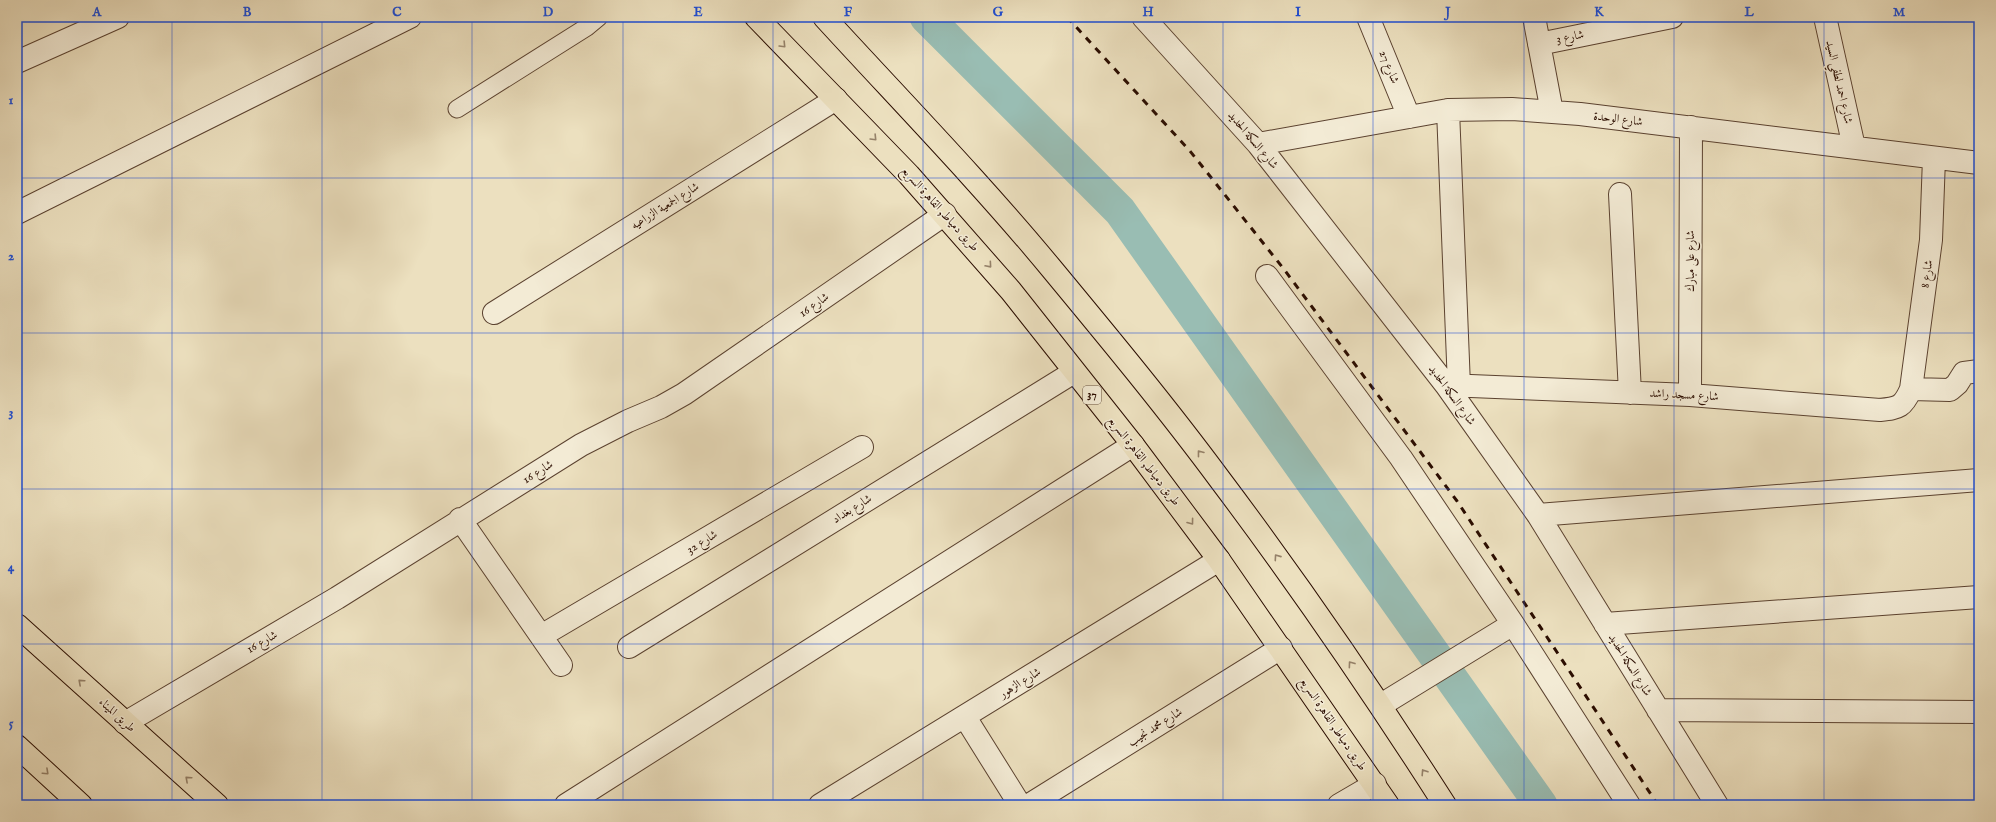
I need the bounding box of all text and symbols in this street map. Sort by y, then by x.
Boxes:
text: A [92,4,103,21]
text: B [243,4,252,21]
text: C [392,4,402,21]
text: D [543,4,554,21]
text: E [693,4,703,21]
text: F [844,4,853,21]
text: G [993,4,1004,21]
text: H [1142,4,1154,21]
text: I [1295,4,1301,21]
text: J [1443,4,1451,21]
text: K [1594,4,1604,21]
text: L [1743,4,1754,21]
text: M [1893,4,1906,21]
street label: شارع 3 [1555,27,1586,50]
street label: شارع احمد لطفي السيد [1818,39,1856,126]
one-way arrow [778,40,786,48]
street label: شارع 27 [1373,48,1402,87]
text: 1 [9,92,14,109]
street label: شارع السكة الحديد [1222,108,1282,174]
street label: شارع الوحدة [1592,109,1644,132]
one-way arrow [869,133,877,141]
street label: طريق دمياط, القاهرة السريع [895,163,982,257]
street label: شارع الجمعية الزراعيه [628,179,704,235]
street label: شارع على مبارك [1683,230,1701,292]
text: 2 [8,248,14,265]
street label: شارع 8 [1918,259,1939,289]
one-way arrow [985,261,992,268]
street label: شارع 16 [796,289,834,323]
street label: شارع السكة الحديد [1423,362,1479,430]
road number: 37 [1083,386,1101,404]
street label: شارع مسجد راشد [1649,386,1719,407]
text: 3 [9,404,14,421]
street label: طريق دمياط, القاهرة السريع [1102,413,1184,511]
one-way arrow [1197,450,1204,457]
street label: شارع 16 [520,457,558,490]
street label: شارع بغداد [829,491,876,530]
one-way arrow [1186,517,1193,524]
street label: شارع 32 [684,527,722,560]
one-way arrow [1275,555,1282,562]
text: 4 [8,559,15,576]
street label: شارع 16 [244,627,282,659]
street label: شارع السكة الحديد [1602,631,1655,701]
one-way arrow [1349,661,1356,668]
street label: شارع الزهور [995,664,1045,705]
street label: طريق دمياط, القاهرة السريع [1294,674,1370,776]
one-way arrow [78,680,86,687]
street label: طريق الميناء [95,695,139,736]
street label: شارع محمد نجيب [1125,704,1187,752]
text: 5 [9,715,14,732]
one-way arrow [41,768,48,775]
one-way arrow [1421,769,1428,776]
one-way arrow [185,776,193,784]

